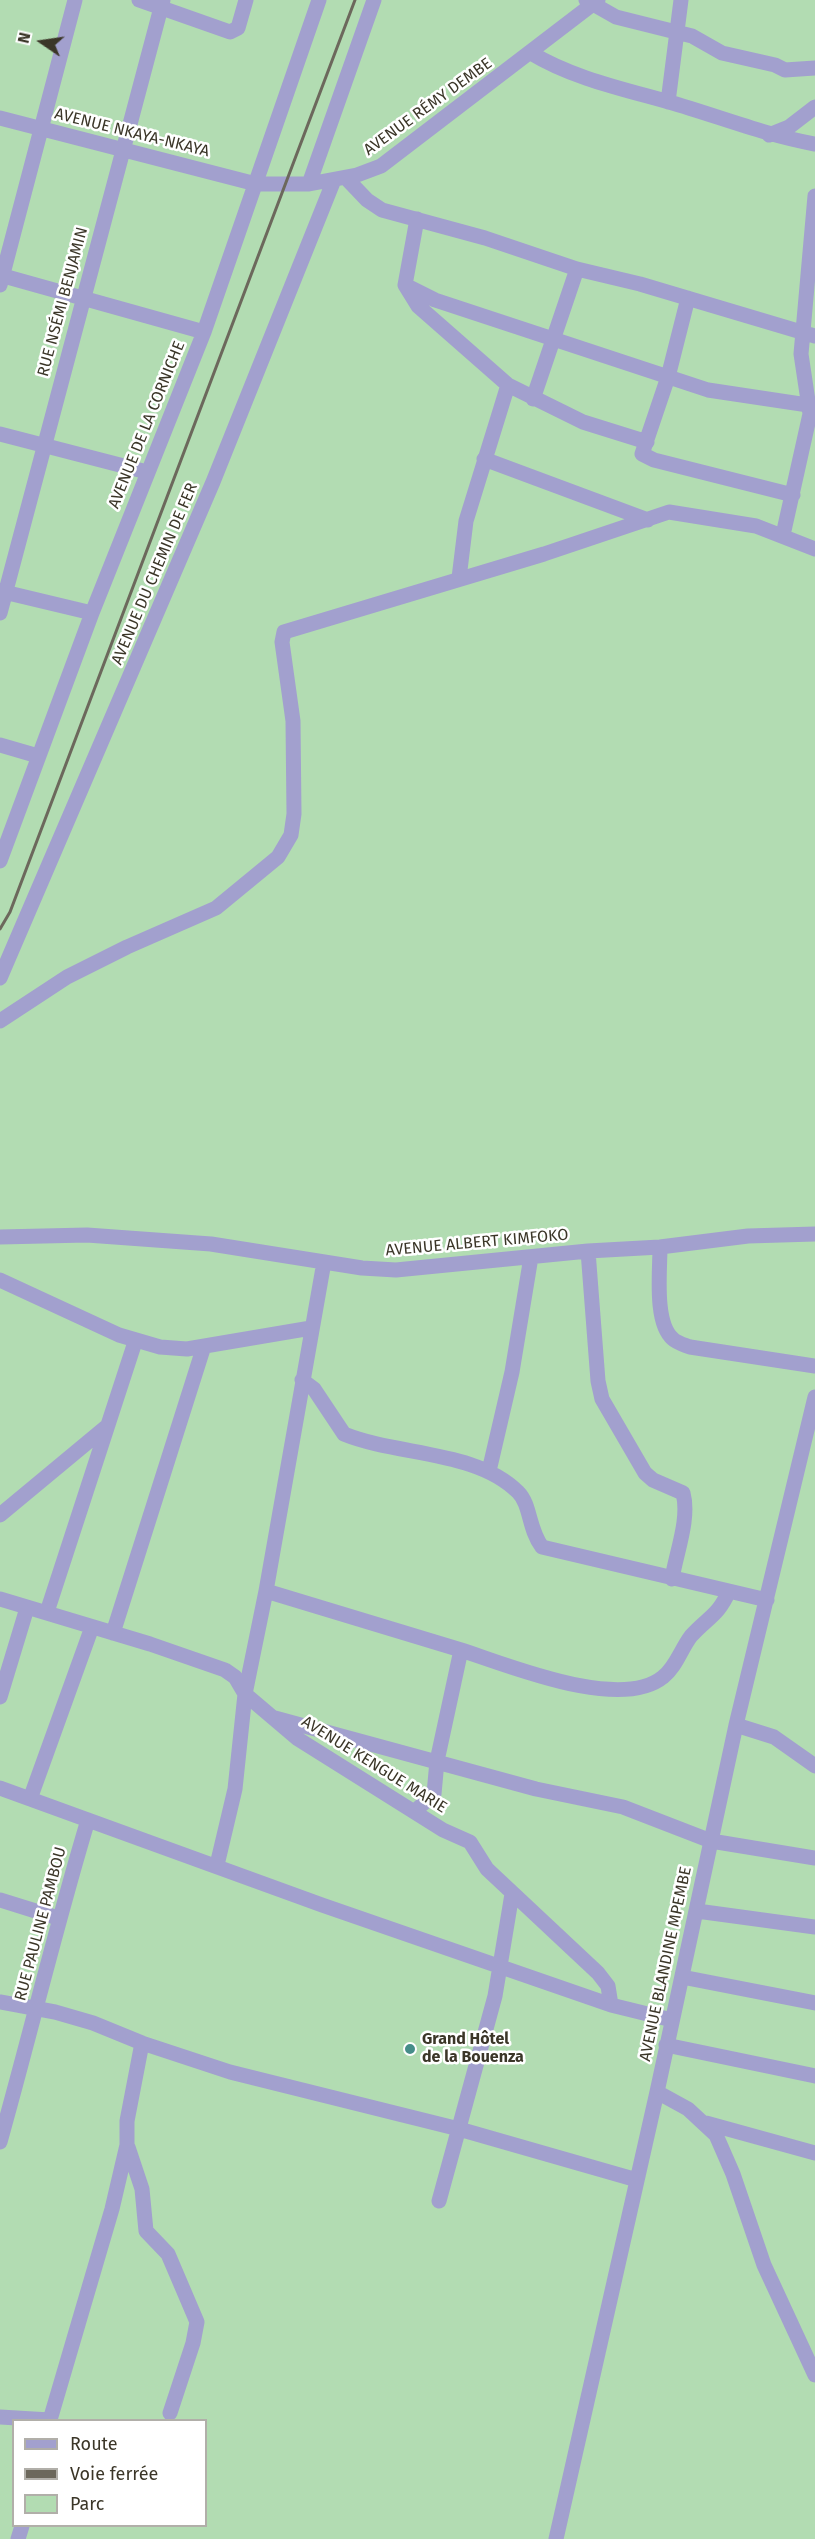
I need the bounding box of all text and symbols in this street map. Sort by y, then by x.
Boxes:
north arrow [12,12,72,72]
text: N [14,31,34,45]
street label: AVENUE RÉMY DEMBE [360,54,496,160]
street label: AVENUE NKAYA-NKAYA [53,104,211,162]
street label: RUE NSÉMI BENJAMIN [34,225,92,379]
street label: AVENUE DE LA CORNICHE [105,339,189,511]
street label: AVENUE DU CHEMIN DE FER [108,480,202,668]
street label: AVENUE ALBERT KIMFOKO [385,1225,569,1261]
street label: AVENUE KENGUE MARIE [298,1712,450,1818]
street label: RUE PAULINE PAMBOU [11,1845,71,2003]
street label: AVENUE BLANDINE MPEMBE [636,1865,696,2063]
place label: Grand Hôtel de la Bouenza [422,2030,524,2068]
marker: Grand Hôtel de la Bouenza [403,2042,417,2056]
legend [12,2419,207,2527]
text: Route [70,2433,118,2455]
text: Voie ferrée [70,2463,158,2485]
text: Parc [70,2493,104,2515]

